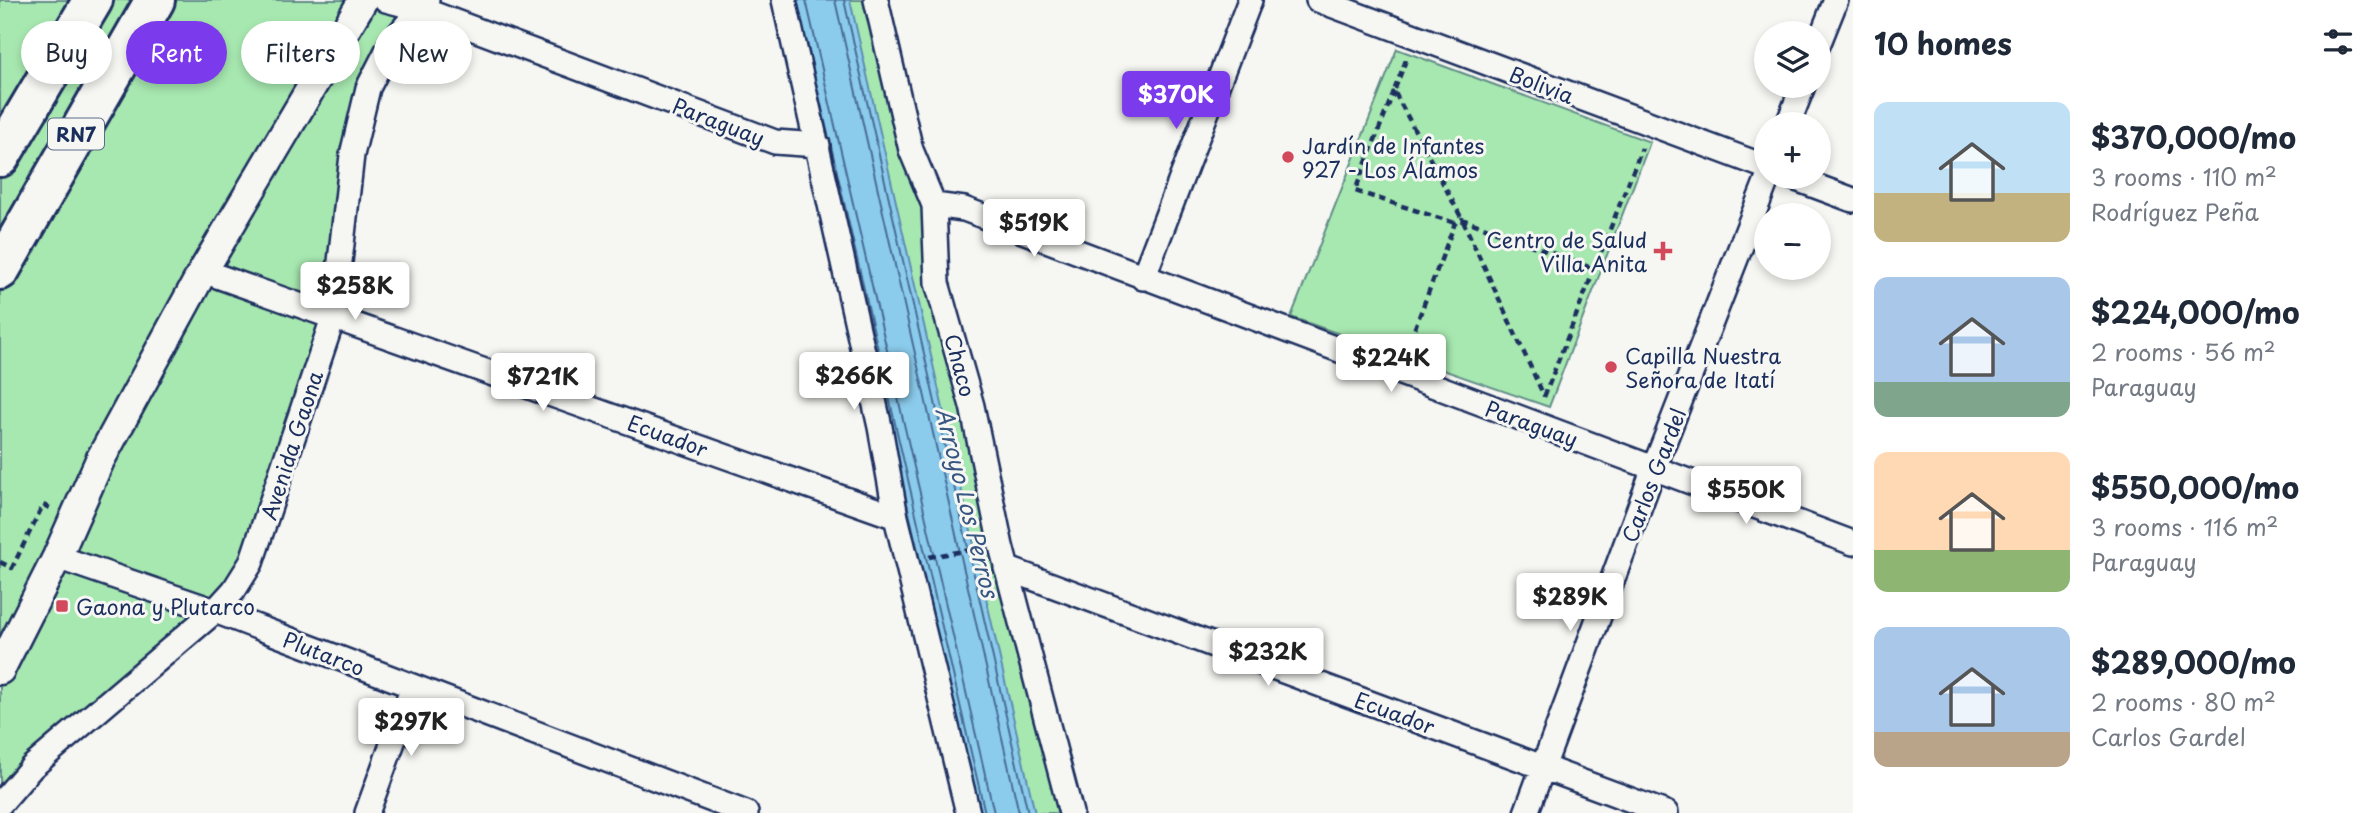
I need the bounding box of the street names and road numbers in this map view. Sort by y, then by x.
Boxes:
street label: Bolivia [1505,57,1580,111]
street label: Paraguay [668,89,770,153]
road number: RN7 [48,118,104,150]
street label: Chaco [937,330,985,400]
street label: Avenida Gaona [252,366,330,524]
street label: Paraguay [1481,391,1583,455]
street label: Carlos Gardel [1613,403,1693,547]
street label: Ecuador [623,406,713,464]
street label: Plutarco [278,623,370,683]
street label: Ecuador [1350,683,1440,741]

